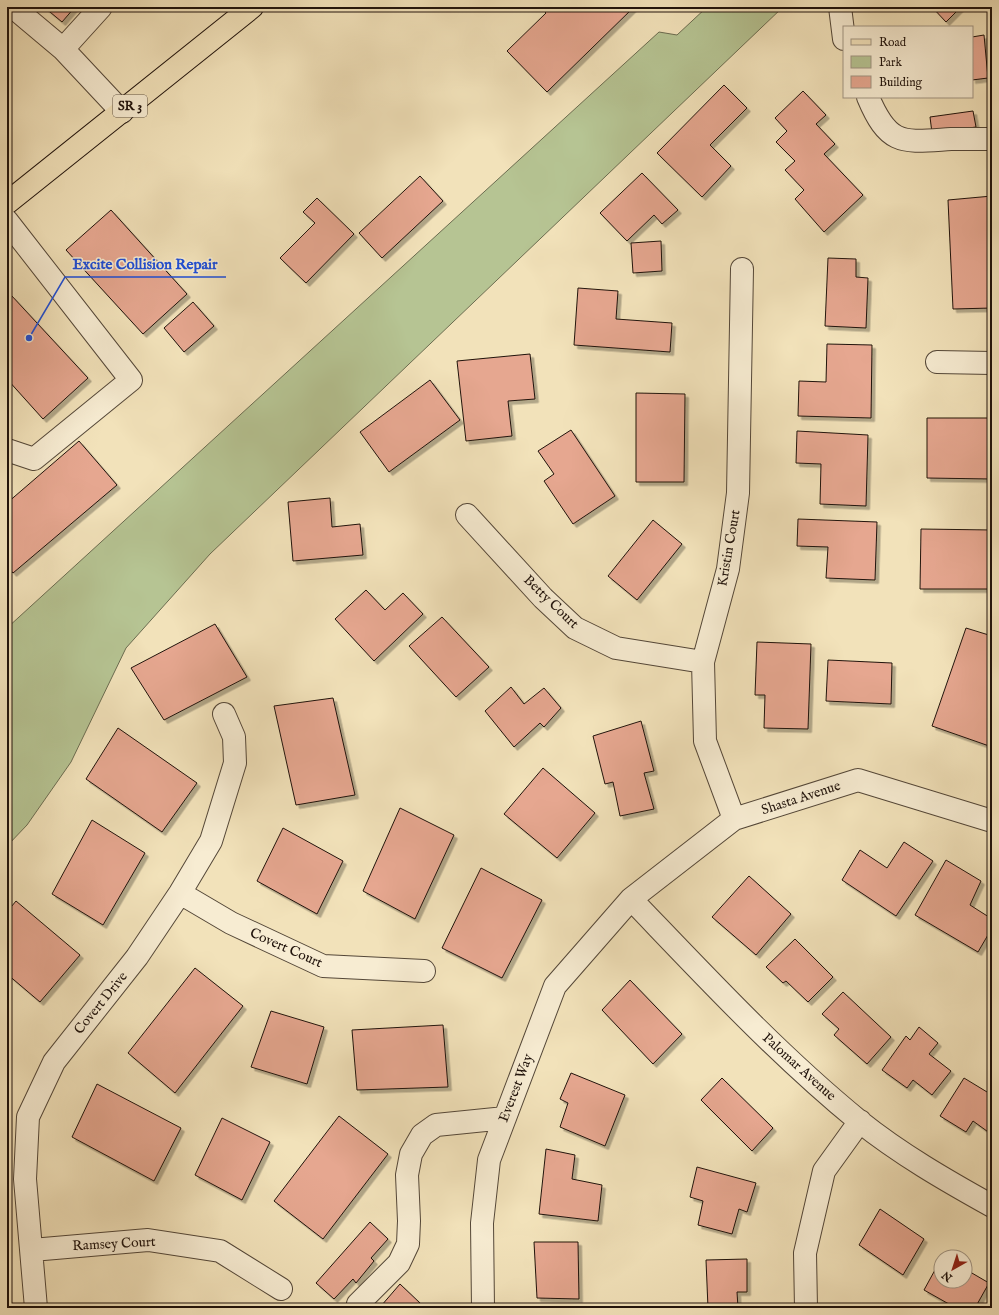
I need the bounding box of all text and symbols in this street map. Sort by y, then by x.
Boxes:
legend [843,26,973,98]
text: Road [879,35,907,50]
text: Park [879,55,902,70]
text: Building [879,75,923,90]
road number: SR 3 [113,95,147,117]
callout: Excite Collision Repair [65,250,226,277]
text: Excite Collision Repair [72,255,218,274]
street label: Kristin Court [713,508,745,588]
street label: Betty Court [520,571,583,633]
street label: Shasta Avenue [759,777,843,819]
street label: Covert Court [247,924,325,972]
street label: Covert Drive [70,968,132,1038]
street label: Palomar Avenue [758,1029,840,1105]
street label: Everest Way [495,1051,537,1125]
street label: Ramsey Court [72,1233,156,1255]
north arrow [933,1249,973,1289]
text: N [939,1267,956,1285]

